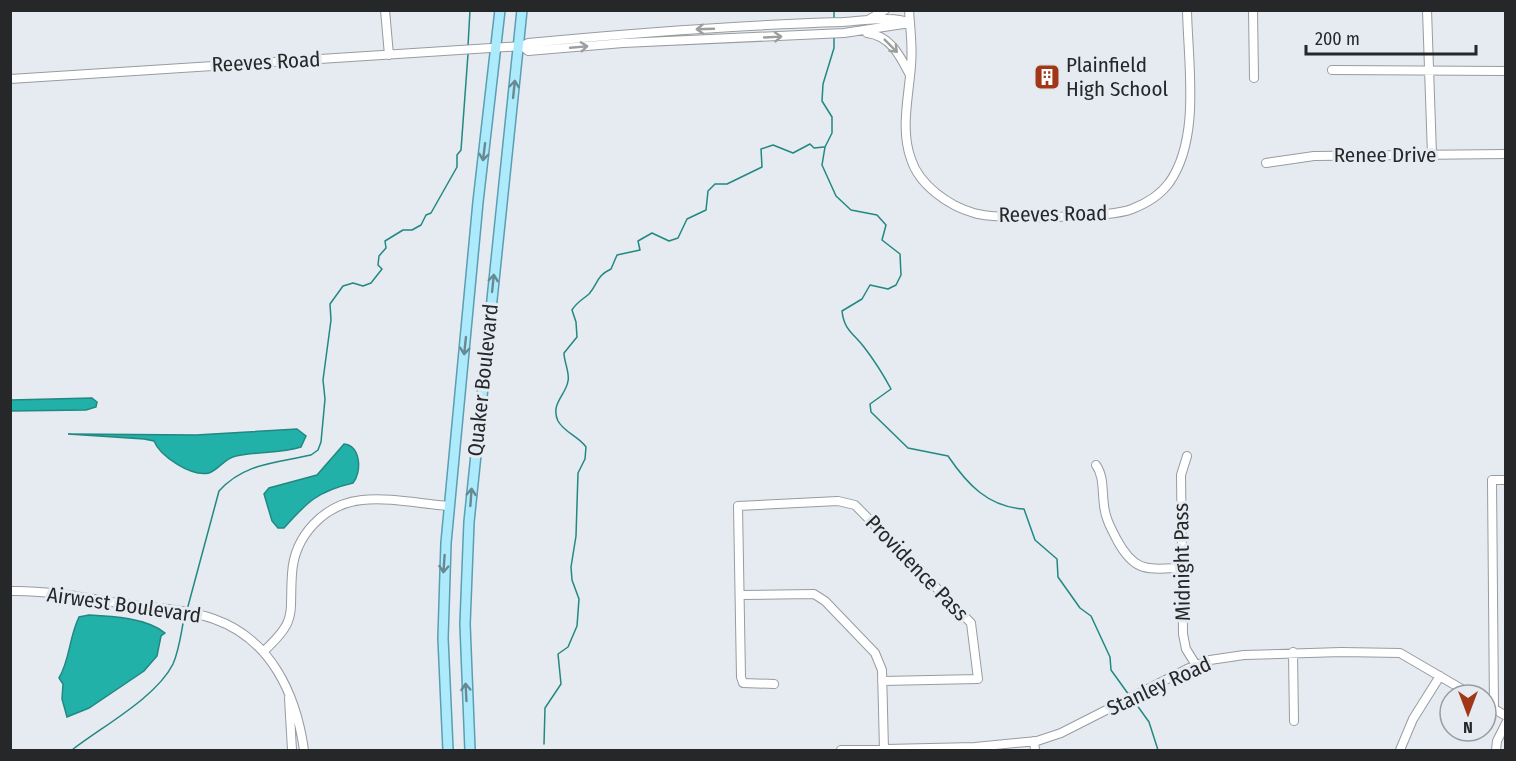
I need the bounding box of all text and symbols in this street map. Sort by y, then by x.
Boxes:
scale bar [1306,18,1476,56]
one-way arrow [695,23,715,35]
text: 200 m [1315,28,1360,50]
one-way arrow [763,31,783,42]
one-way arrow [884,38,898,53]
one-way arrow [568,41,588,52]
street label: Reeves Road [211,46,321,78]
place label: Plainfield High School [1066,52,1168,102]
building icon: Plainfield High School [1032,62,1062,92]
one-way arrow [509,79,520,99]
one-way arrow [478,142,489,162]
street label: Renee Drive [1334,142,1436,168]
street label: Reeves Road [998,200,1108,228]
one-way arrow [488,273,499,293]
street label: Quaker Boulevard [462,302,504,458]
one-way arrow [459,336,470,356]
one-way arrow [465,488,476,508]
street label: Midnight Pass [1168,503,1196,621]
street label: Providence Pass [860,510,974,626]
one-way arrow [439,554,450,574]
street label: Airwest Boulevard [45,581,203,629]
street label: Stanley Road [1103,651,1215,721]
one-way arrow [460,683,471,703]
north arrow [1438,683,1498,743]
text: N [1463,718,1473,737]

